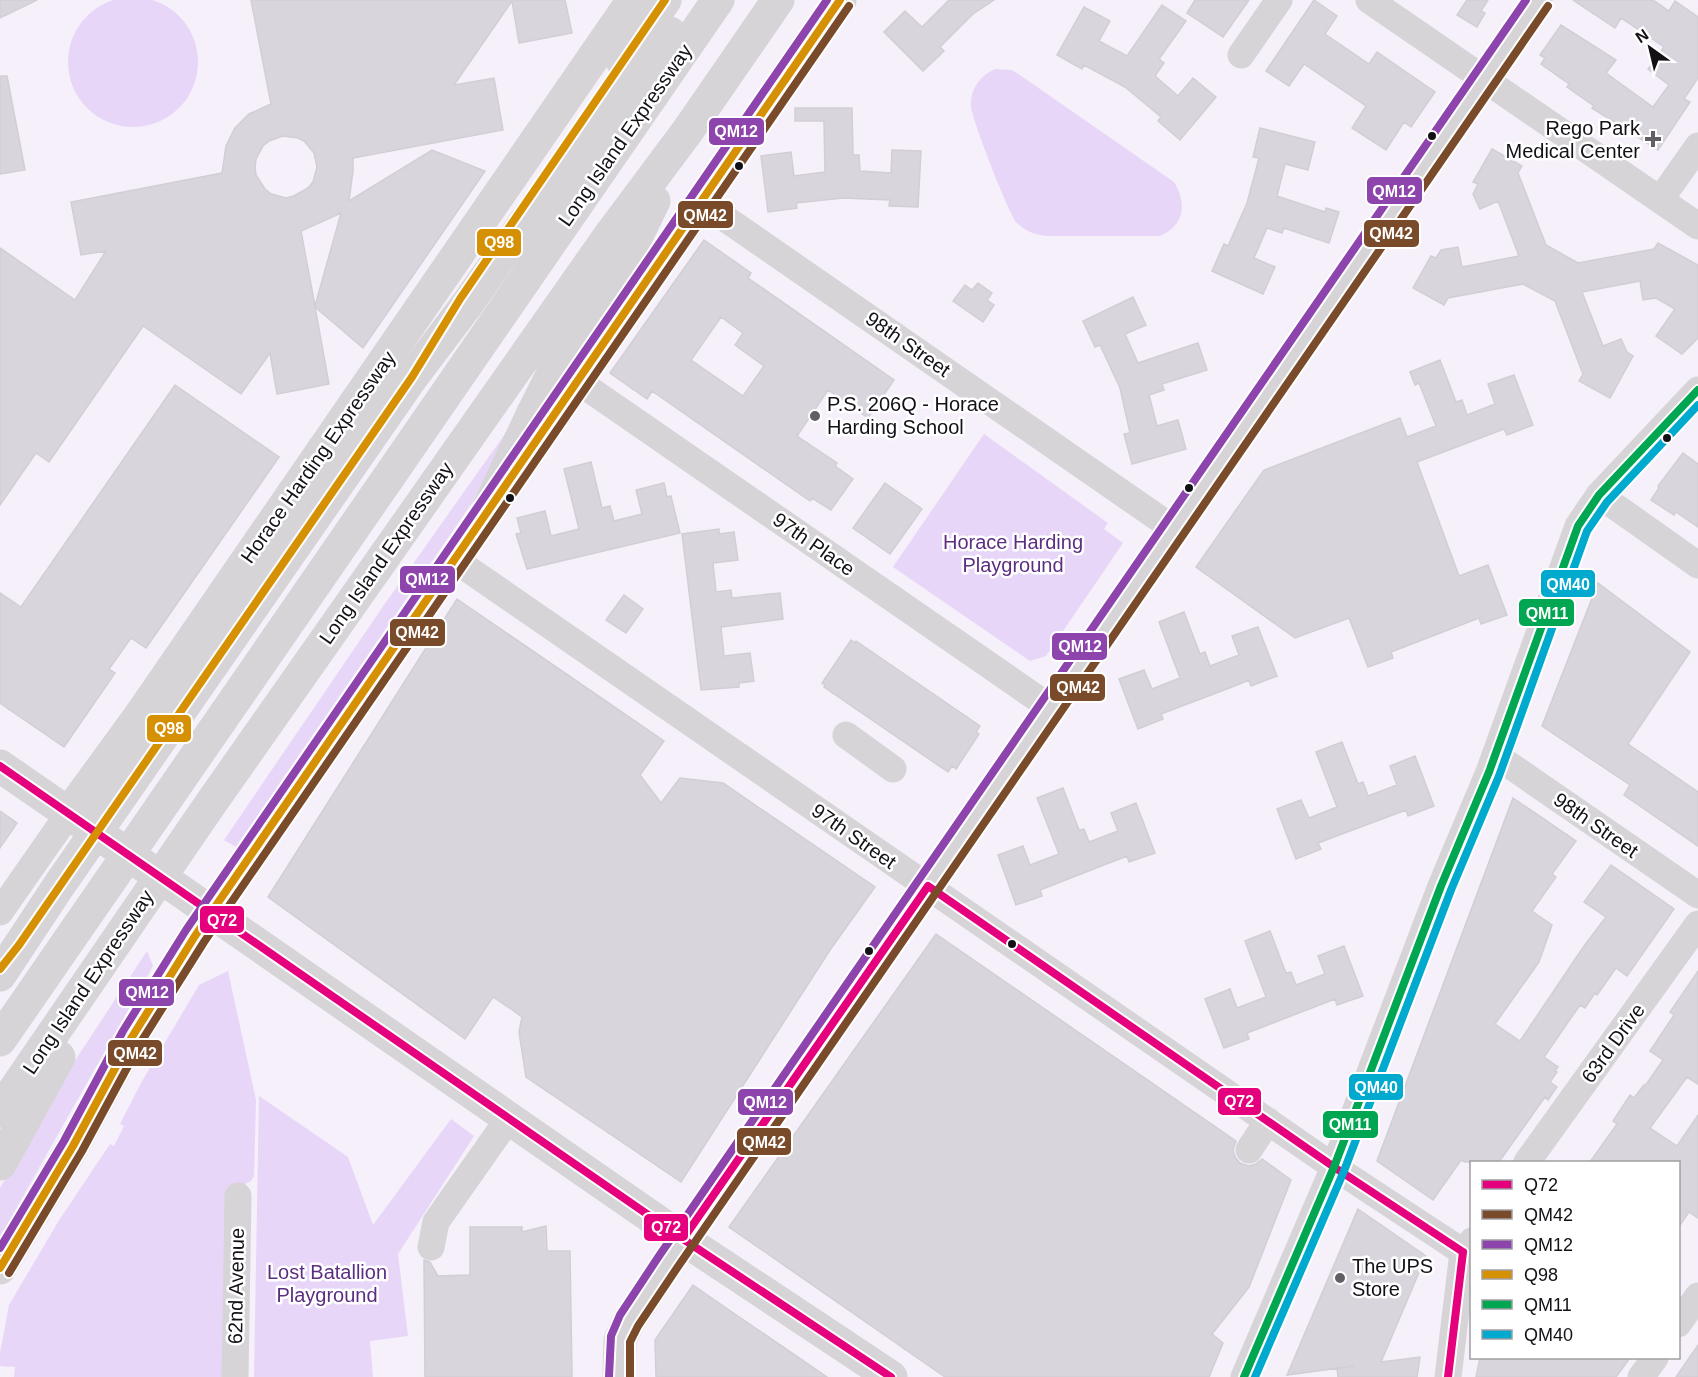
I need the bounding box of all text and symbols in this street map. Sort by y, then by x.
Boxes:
north arrow [1620,18,1680,78]
text: N [1632,26,1651,46]
street label: Long Island Expressway [554,40,696,230]
line badge: QM12 [708,117,765,146]
place label: Rego Park Medical Center [1505,117,1641,162]
text: QM12 [714,123,758,140]
unlabelled marker [1426,130,1438,142]
marker: Rego Park Medical Center [1644,130,1662,148]
unlabelled marker [733,160,745,172]
line badge: QM12 [1366,176,1423,205]
text: QM12 [1372,183,1416,200]
line badge: QM42 [677,200,734,229]
text: QM42 [683,207,727,224]
line badge: QM42 [1363,219,1420,248]
text: QM42 [1369,225,1413,242]
line badge: Q98 [476,228,522,257]
text: Q98 [484,234,514,251]
street label: 98th Street [862,307,955,381]
street label: Horace Harding Expressway [236,347,400,567]
place label: P.S. 206Q - Horace Harding School [827,393,999,438]
marker: P.S. 206Q - Horace Harding School [808,409,822,423]
unlabelled marker [1661,432,1673,444]
street label: Long Island Expressway [315,458,457,648]
unlabelled marker [1183,482,1195,494]
unlabelled marker [504,492,516,504]
street label: 97th Place [769,508,859,580]
park label: Horace Harding Playground [943,531,1083,576]
line badge: QM12 [399,565,456,594]
line badge: QM40 [1540,569,1596,598]
text: QM12 [405,571,449,588]
text: QM40 [1546,576,1590,593]
line badge: QM11 [1518,598,1575,627]
text: QM11 [1526,605,1568,622]
line badge: QM42 [389,618,446,647]
text: QM42 [395,624,439,641]
line badge: QM12 [1051,632,1108,661]
text: QM12 [1058,638,1102,655]
line badge: QM42 [1049,673,1106,702]
text: QM42 [1056,679,1100,696]
line badge: Q98 [146,714,192,743]
text: Q98 [154,720,184,737]
street label: 98th Street [1550,788,1643,862]
street label: 97th Street [808,799,901,873]
street label: Long Island Expressway [18,886,158,1078]
line badge: Q72 [199,905,245,934]
text: Q72 [207,912,237,929]
unlabelled marker [1006,938,1018,950]
unlabelled marker [863,945,875,957]
line badge: QM12 [118,978,175,1007]
text: QM12 [125,984,169,1001]
street label: 63rd Drive [1577,999,1649,1087]
line badge: QM42 [107,1039,163,1067]
text: QM42 [113,1045,157,1062]
line badge: QM40 [1348,1073,1404,1101]
text: QM40 [1354,1079,1398,1096]
line badge: Q72 [1217,1087,1262,1116]
line badge: QM12 [737,1088,794,1116]
text: Q72 [1224,1093,1254,1110]
text: QM12 [743,1094,787,1111]
line badge: QM11 [1322,1110,1379,1139]
text: QM11 [1329,1116,1371,1133]
line badge: QM42 [736,1127,792,1156]
text: QM42 [742,1134,786,1151]
legend [1470,1161,1680,1359]
text: Q72 [1524,1175,1558,1195]
text: QM42 [1524,1205,1573,1225]
line badge: Q72 [643,1213,689,1242]
text: Q72 [651,1219,681,1236]
street label: 62nd Avenue [224,1228,248,1344]
text: QM12 [1524,1235,1573,1255]
place label: The UPS Store [1352,1255,1433,1300]
park label: Lost Batallion Playground [267,1261,387,1306]
text: Q98 [1524,1265,1558,1285]
marker: The UPS Store [1333,1271,1347,1285]
text: QM11 [1524,1295,1572,1315]
text: QM40 [1524,1325,1573,1345]

